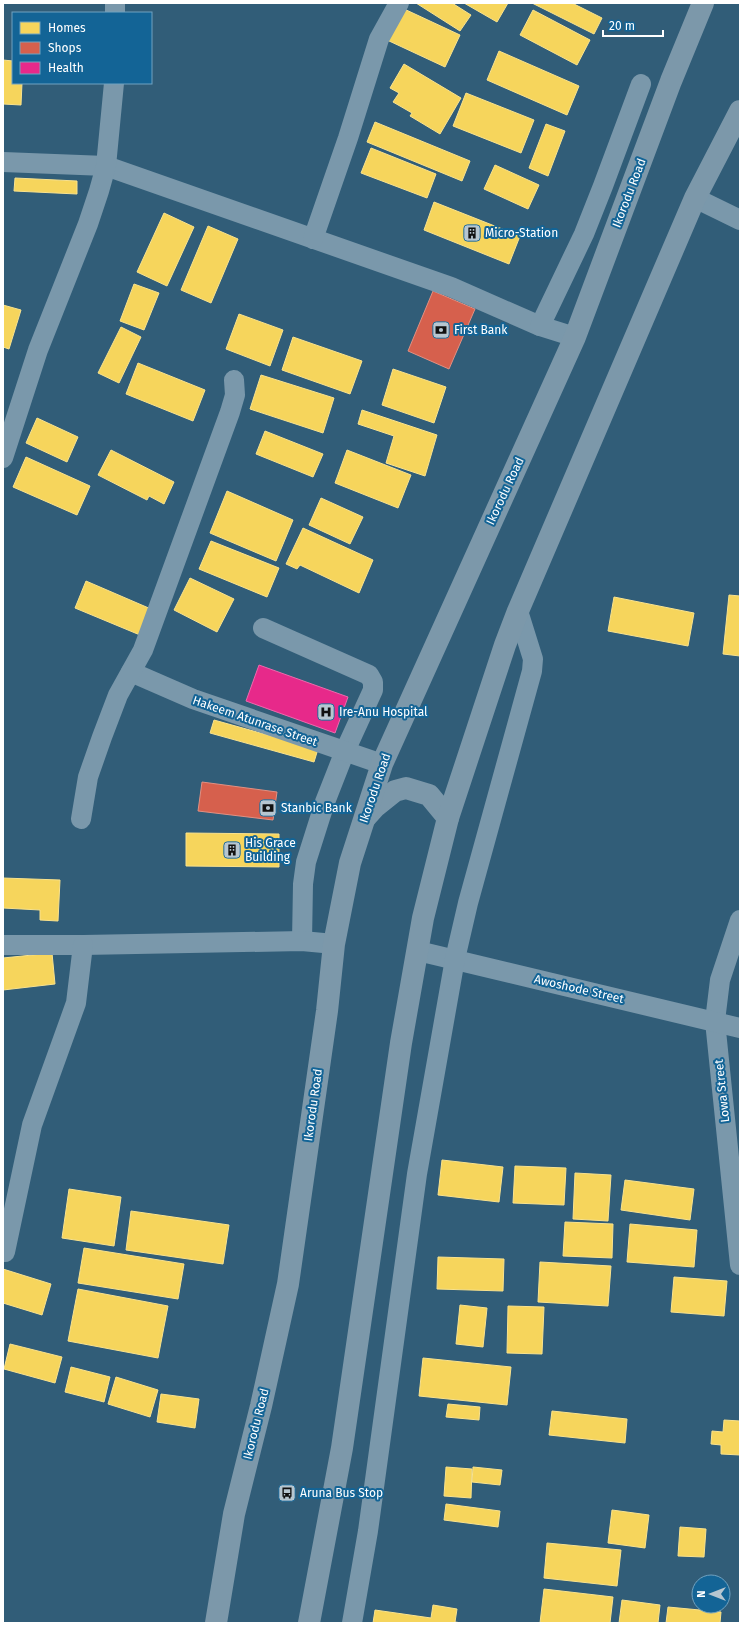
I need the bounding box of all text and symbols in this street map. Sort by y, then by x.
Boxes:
legend [12,12,152,84]
scale bar [603,12,663,38]
text: 20 m [609,19,635,33]
text: Homes [48,21,86,35]
text: Shops [48,41,82,55]
text: Health [48,61,84,75]
street label: Ikorodu Road [609,156,649,230]
building icon: Micro-Station [462,223,482,243]
place label: Micro-Station [485,226,558,240]
bank icon: First Bank [431,320,451,340]
place label: First Bank [454,323,508,337]
street label: Ikorodu Road [483,455,527,527]
street label: Hakeem Atunrase Street [191,693,320,749]
hospital icon: Ire-Anu Hospital [316,702,336,722]
place label: Ire-Anu Hospital [339,705,428,719]
street label: Ikorodu Road [357,751,393,825]
bank icon: Stanbic Bank [258,798,278,818]
place label: Stanbic Bank [281,801,353,815]
place label: His Grace Building [245,836,296,864]
building icon: His Grace Building [222,840,242,860]
street label: Awoshode Street [533,972,626,1006]
street label: Lowa Street [712,1058,732,1123]
street label: Ikorodu Road [301,1068,325,1142]
street label: Ikorodu Road [240,1387,272,1461]
bus stop icon: Aruna Bus Stop [277,1483,297,1503]
place label: Aruna Bus Stop [300,1486,383,1500]
north arrow [691,1574,731,1614]
text: N [695,1590,708,1598]

